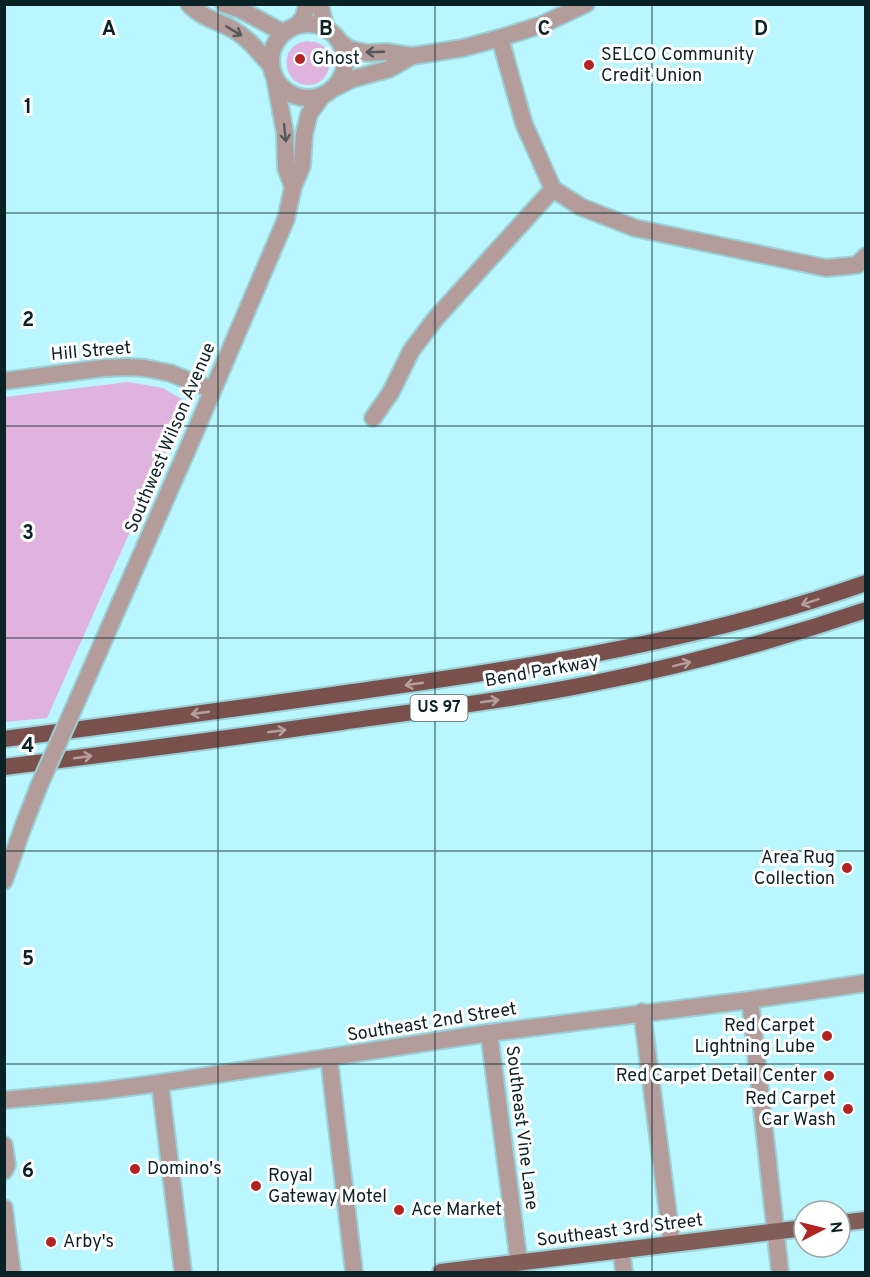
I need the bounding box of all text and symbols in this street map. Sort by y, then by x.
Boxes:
text: A [102,17,116,43]
text: B [319,17,333,43]
text: C [538,17,550,43]
text: D [754,17,768,43]
one-way arrow [225,25,242,37]
place label: SELCO Community Credit Union [601,44,754,88]
one-way arrow [365,46,385,58]
place label: Ghost [312,48,360,71]
marker: Ghost [293,52,307,66]
marker: SELCO Community Credit Union [582,58,596,72]
text: 1 [24,95,32,121]
one-way arrow [279,122,290,142]
text: 2 [22,308,34,334]
street label: Hill Street [50,337,132,367]
street label: Southwest Wilson Avenue [120,339,222,537]
text: 3 [22,521,34,547]
one-way arrow [801,597,820,608]
street label: Bend Parkway [483,651,601,693]
one-way arrow [672,657,691,669]
one-way arrow [404,678,424,689]
road number: US 97 [410,695,468,721]
one-way arrow [480,695,500,706]
one-way arrow [190,708,210,719]
one-way arrow [266,726,286,737]
text: 4 [22,734,34,760]
one-way arrow [73,752,93,763]
place label: Area Rug Collection [754,847,835,891]
marker: Area Rug Collection [840,861,854,875]
text: 5 [22,947,34,973]
street label: Southeast 2nd Street [346,998,518,1048]
place label: Red Carpet Lightning Lube [695,1015,815,1059]
marker: Red Carpet Lightning Lube [820,1029,834,1043]
street label: Southeast Vine Lane [499,1044,543,1212]
place label: Red Carpet Detail Center [616,1065,817,1088]
marker: Red Carpet Detail Center [822,1069,836,1083]
place label: Red Carpet Car Wash [745,1088,836,1132]
marker: Red Carpet Car Wash [841,1102,855,1116]
place label: Domino's [147,1158,222,1181]
text: 6 [22,1159,34,1185]
marker: Domino's [128,1162,142,1176]
place label: Royal Gateway Motel [268,1165,387,1209]
marker: Royal Gateway Motel [249,1179,263,1193]
place label: Ace Market [411,1199,502,1222]
north arrow [792,1199,852,1259]
marker: Ace Market [392,1203,406,1217]
street label: Southeast 3rd Street [536,1209,704,1253]
text: N [824,1220,846,1234]
place label: Arby's [63,1231,114,1254]
marker: Arby's [44,1235,58,1249]

